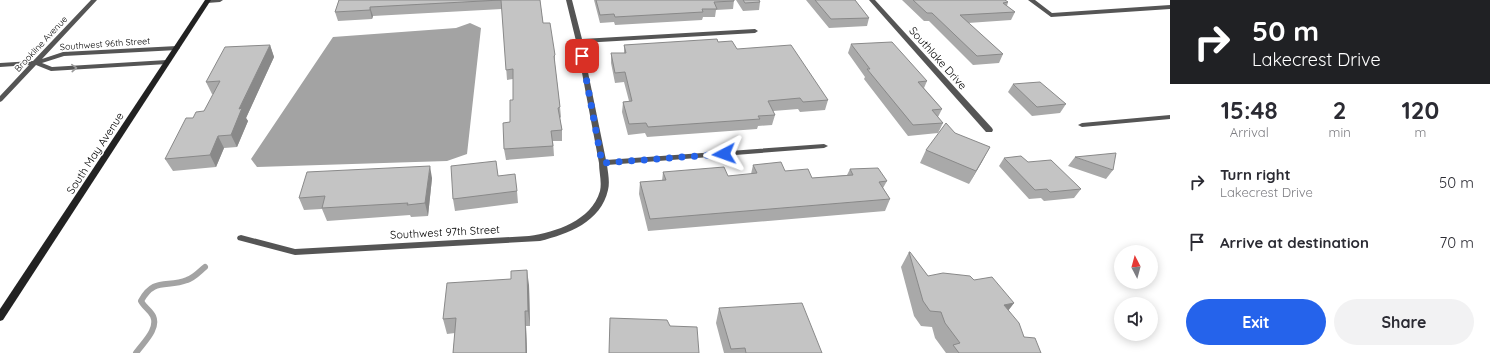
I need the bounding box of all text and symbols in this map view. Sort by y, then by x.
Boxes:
street label: Brookline Avenue [12,13,69,74]
text: 50 m [1252,13,1319,48]
icon: right [1186,16,1238,68]
street label: Southlake Drive [906,24,970,92]
street label: Southwest 96th Street [59,35,150,52]
pin [565,39,599,73]
icon: arrive [571,45,593,67]
text: Lakecrest Drive [1252,48,1381,71]
one-way arrow [71,63,77,72]
text: 15:48 [1221,95,1278,125]
text: 2 [1333,95,1346,125]
text: 120 [1401,95,1439,125]
street label: South May Avenue [63,109,127,197]
text: Arrival [1230,124,1269,140]
text: min [1329,124,1351,140]
text: m [1414,124,1426,140]
position arrow [703,133,745,175]
text: Turn right [1220,165,1291,184]
icon: right [1186,171,1208,193]
text: 50 m [1439,173,1474,192]
text: Lakecrest Drive [1220,184,1313,200]
street label: Southwest 97th Street [390,222,501,242]
icon: arrive [1186,231,1208,253]
text: Arrive at destination [1220,233,1369,252]
text: 70 m [1440,233,1474,252]
north arrow [1114,245,1158,289]
map controls [1114,245,1158,341]
button: sound [1114,297,1158,341]
button: Exit [1186,299,1326,345]
button: Share [1334,299,1474,345]

